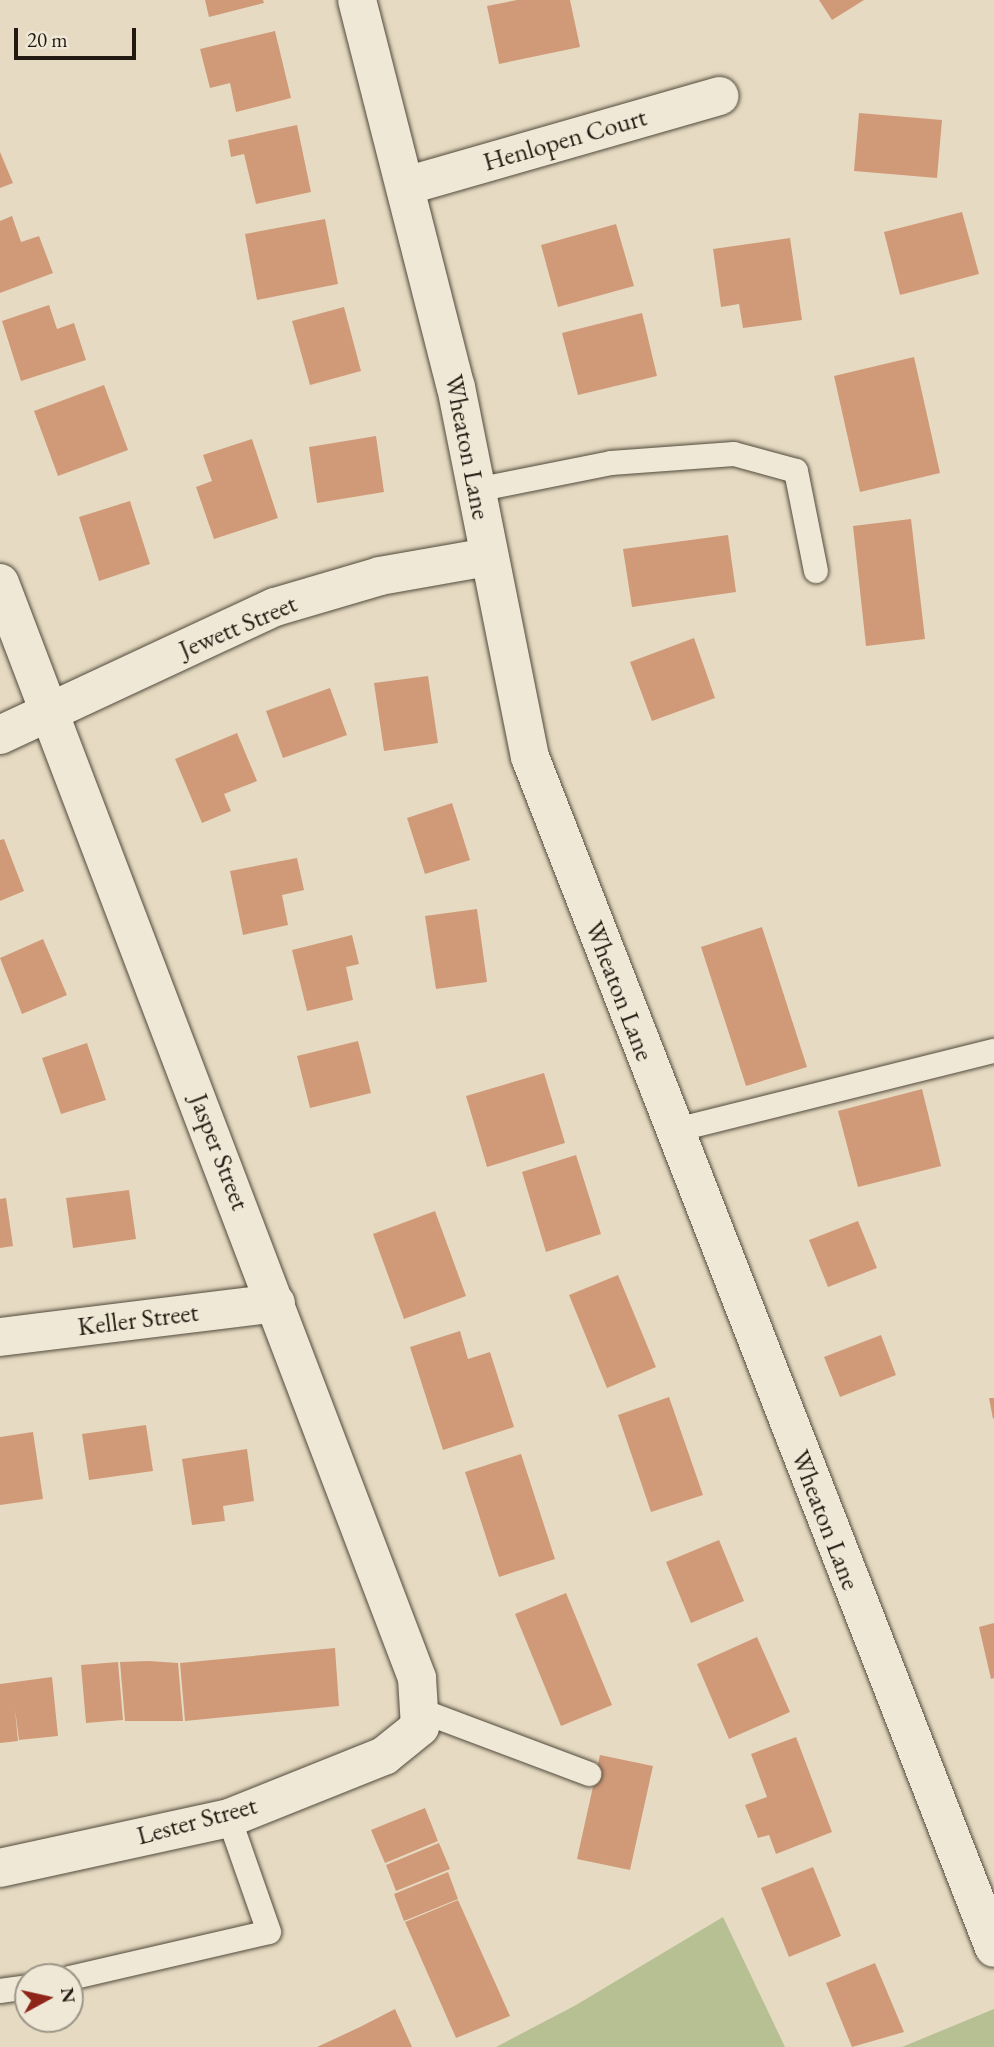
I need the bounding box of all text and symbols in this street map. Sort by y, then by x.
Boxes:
scale bar [18,14,140,58]
text: 20 m [27,26,68,53]
street label: Henlopen Court [480,102,650,178]
street label: Wheaton Lane [438,372,496,522]
street label: Jewett Street [174,588,302,666]
street label: Wheaton Lane [578,917,660,1065]
street label: Jasper Street [183,1089,255,1215]
street label: Keller Street [76,1297,200,1343]
street label: Wheaton Lane [784,1446,866,1594]
street label: Lester Street [134,1790,260,1852]
north arrow [14,1963,84,2033]
text: N [55,1986,82,2005]

